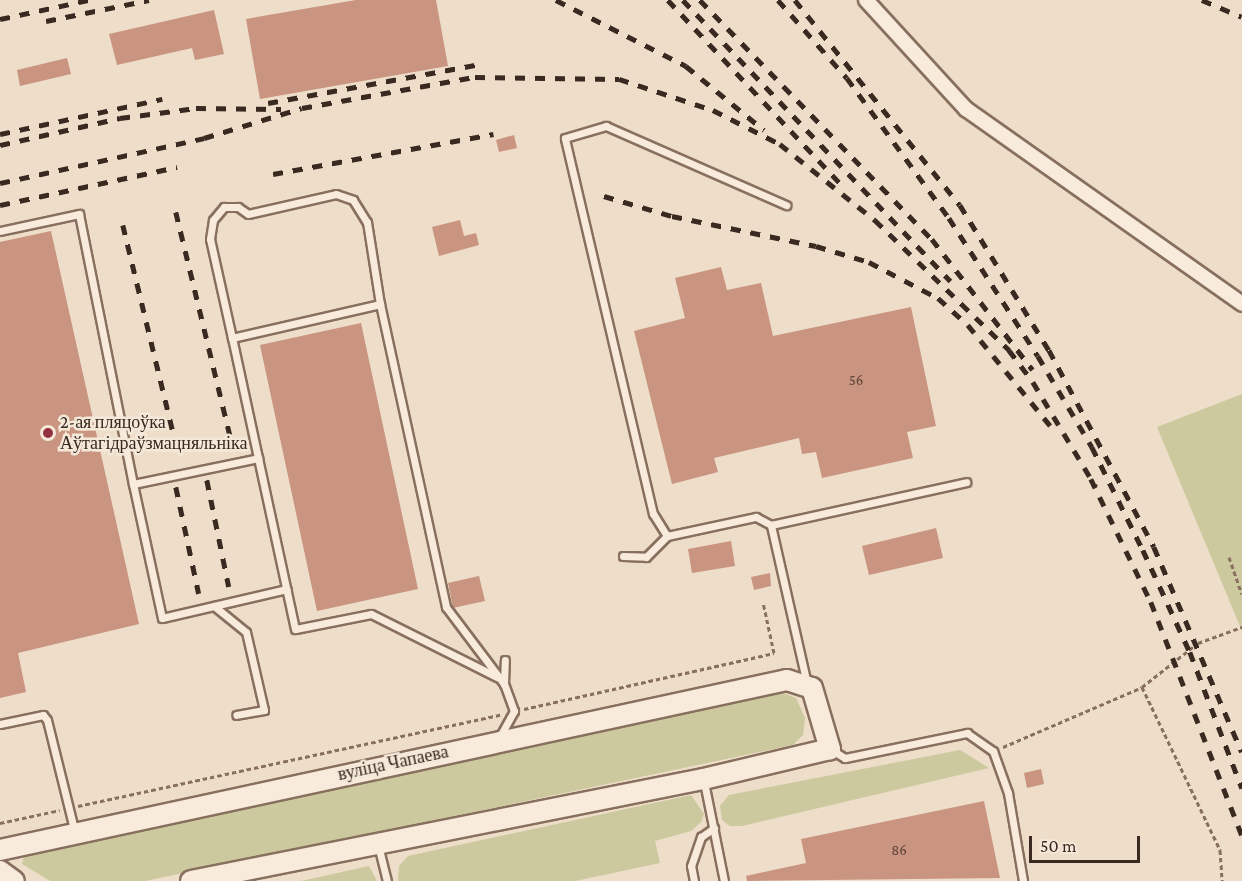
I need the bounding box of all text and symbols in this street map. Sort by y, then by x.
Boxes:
house number: 56 [849,372,863,390]
place label: 2-ая пляцоўка Аўтагідраўзмацняльніка [60,412,248,454]
marker: 2-ая пляцоўка Аўтагідраўзмацняльніка [41,426,55,440]
street label: вуліца Чапаева [336,741,450,785]
scale bar [1032,824,1143,862]
text: 50 m [1040,836,1077,856]
house number: 86 [891,842,907,860]

